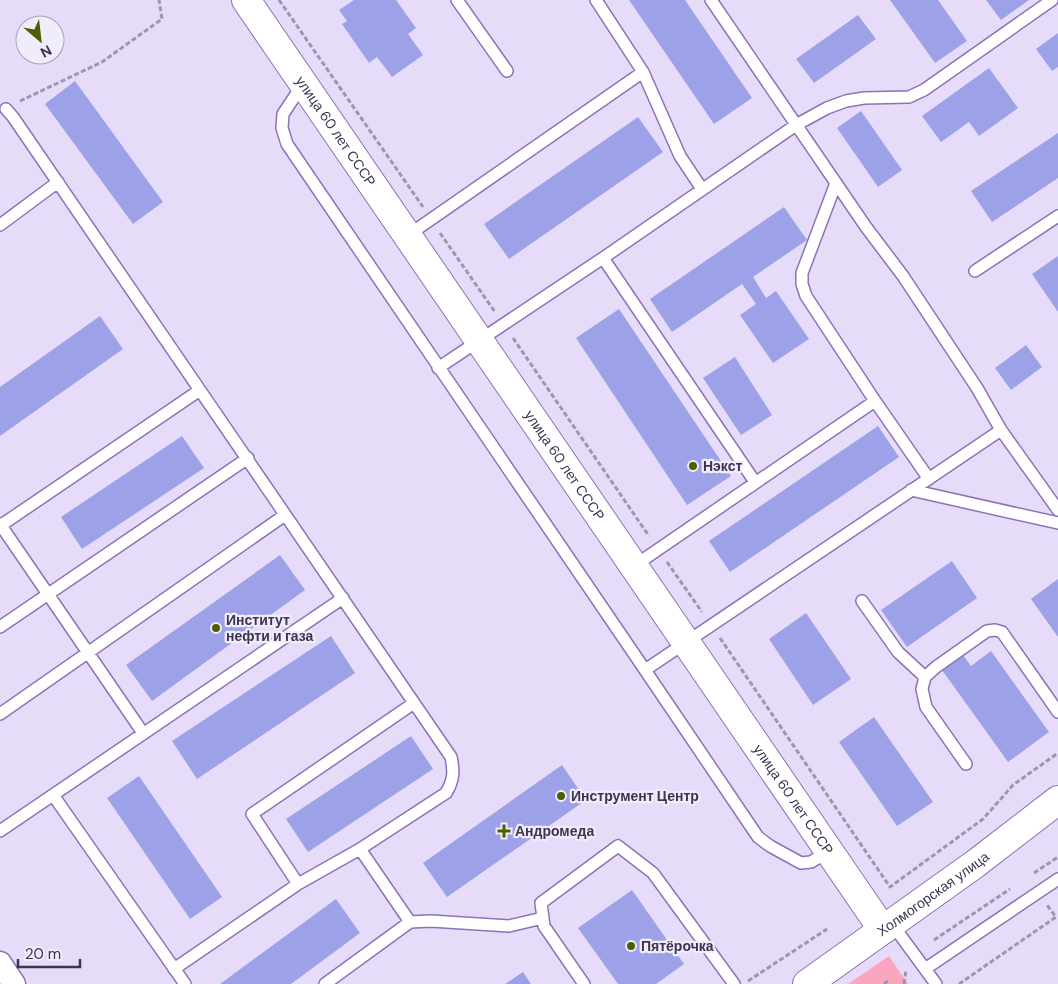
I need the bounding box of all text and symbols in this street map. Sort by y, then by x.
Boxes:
north arrow [15,15,65,65]
text: N [37,41,55,62]
street label: улица 60 лет СССР [292,73,380,190]
street label: улица 60 лет СССР [521,407,609,524]
place label: Нэкст [703,457,742,475]
marker: Нэкст [687,460,699,472]
place label: Институт нефти и газа [226,611,314,645]
marker: Институт нефти и газа [210,622,222,634]
street label: улица 60 лет СССР [749,741,838,858]
place label: Инструмент Центр [571,787,699,805]
marker: Инструмент Центр [555,790,567,802]
place label: Андромеда [515,822,594,840]
marker: Андромеда [497,824,511,838]
street label: Холмогорская улица [873,847,993,940]
scale bar [18,936,80,968]
place label: Пятёрочка [641,937,714,955]
marker: Пятёрочка [625,940,637,952]
text: 20 m [25,944,61,964]

